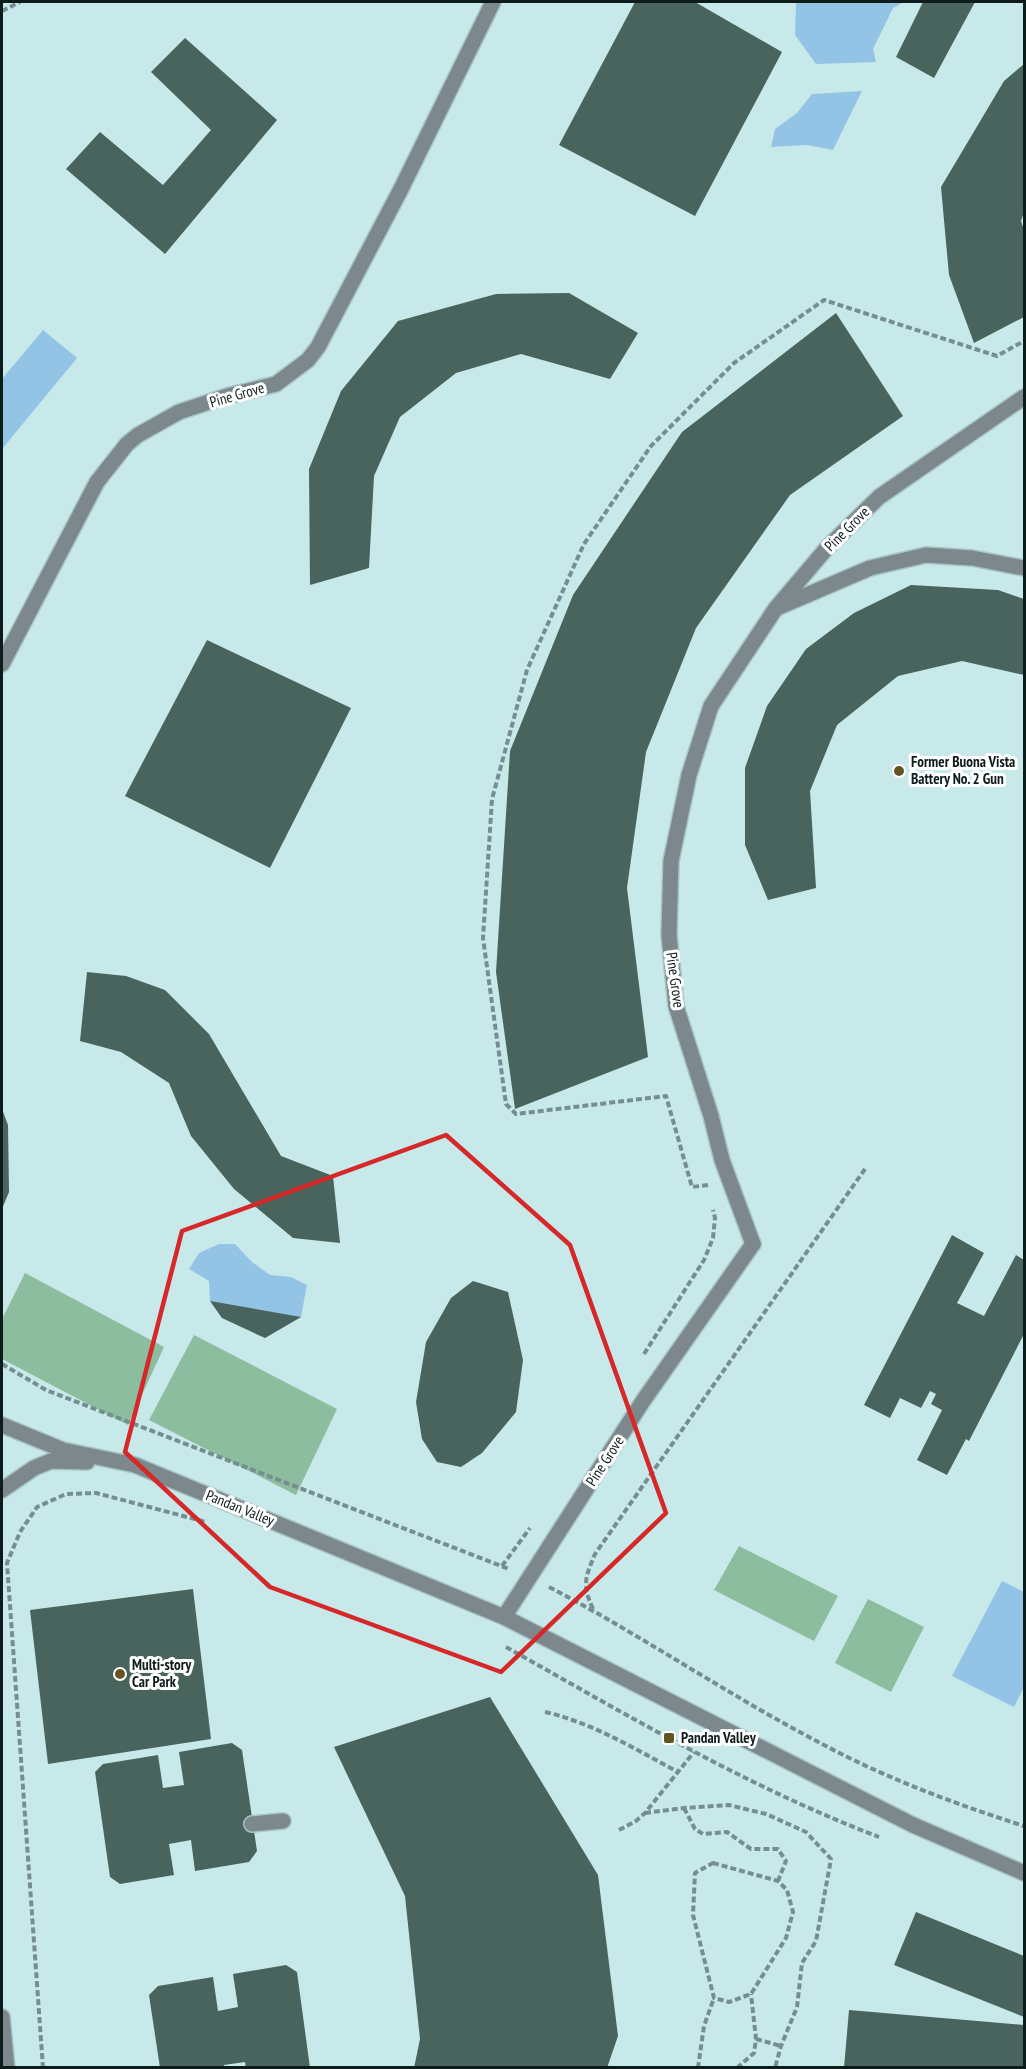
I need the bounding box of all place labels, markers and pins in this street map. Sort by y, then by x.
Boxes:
place label: Former Buona Vista Battery No. 2 Gun [911,752,1015,788]
marker: Former Buona Vista Battery No. 2 Gun [892,764,906,778]
place label: Multi-story Car Park [132,1655,192,1691]
marker: Multi-story Car Park [113,1667,127,1681]
place label: Pandan Valley [681,1728,757,1747]
marker: Pandan Valley [662,1731,676,1745]

